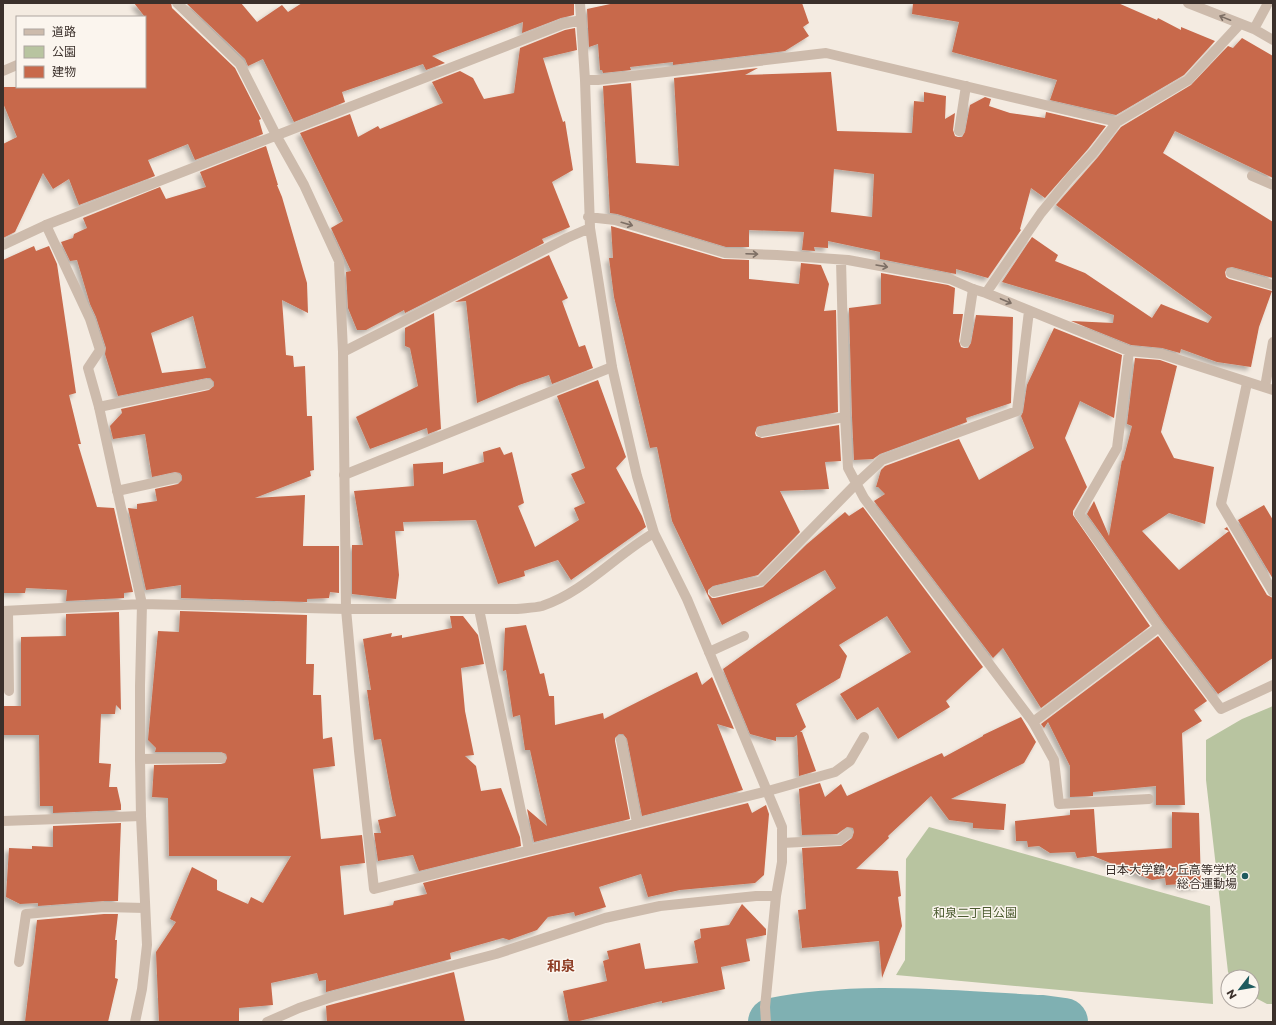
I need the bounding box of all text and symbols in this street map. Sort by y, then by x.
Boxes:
one-way arrow [1219,14,1231,21]
legend [16,16,146,88]
text: 道路 [52,24,76,39]
text: 公園 [52,44,76,59]
text: 建物 [52,64,76,79]
one-way arrow [620,220,633,228]
one-way arrow [745,250,758,258]
one-way arrow [875,263,888,271]
one-way arrow [1000,298,1012,306]
place label: 日本大学鶴ヶ丘高等学校 総合運動場 [1105,862,1237,891]
marker: 日本大学鶴ヶ丘高等学校 総合運動場 [1240,871,1250,881]
park label: 和泉二丁目公園 [933,905,1017,920]
district label: 和泉 [547,957,575,975]
north arrow [1220,969,1260,1009]
text: N [1223,987,1240,1002]

